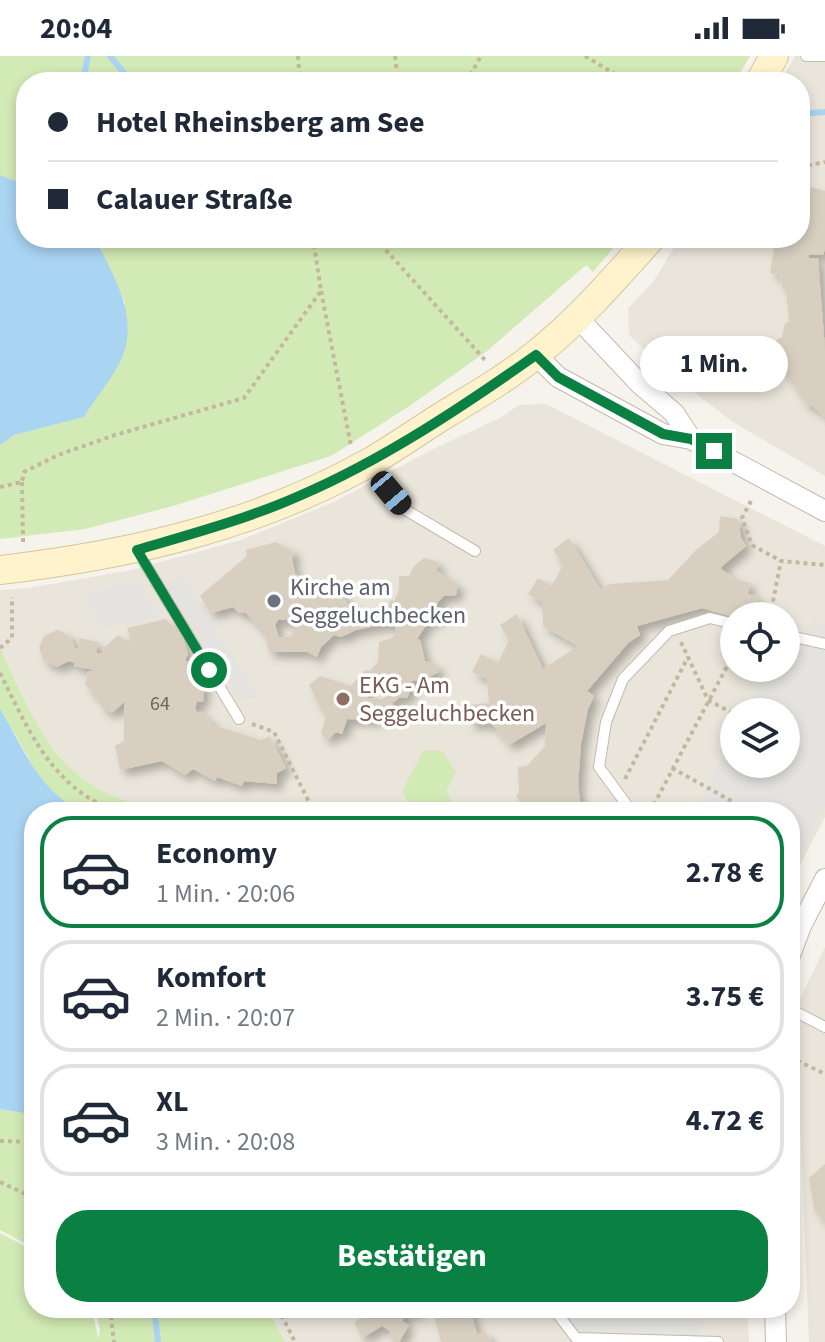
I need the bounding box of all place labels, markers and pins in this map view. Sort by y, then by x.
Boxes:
place label: Kirche am Seggeluchbecken [290,570,466,633]
marker: Kirche am Seggeluchbecken [265,592,283,610]
place label: EKG - Am Seggeluchbecken [359,668,535,731]
marker: EKG - Am Seggeluchbecken [334,690,352,708]

